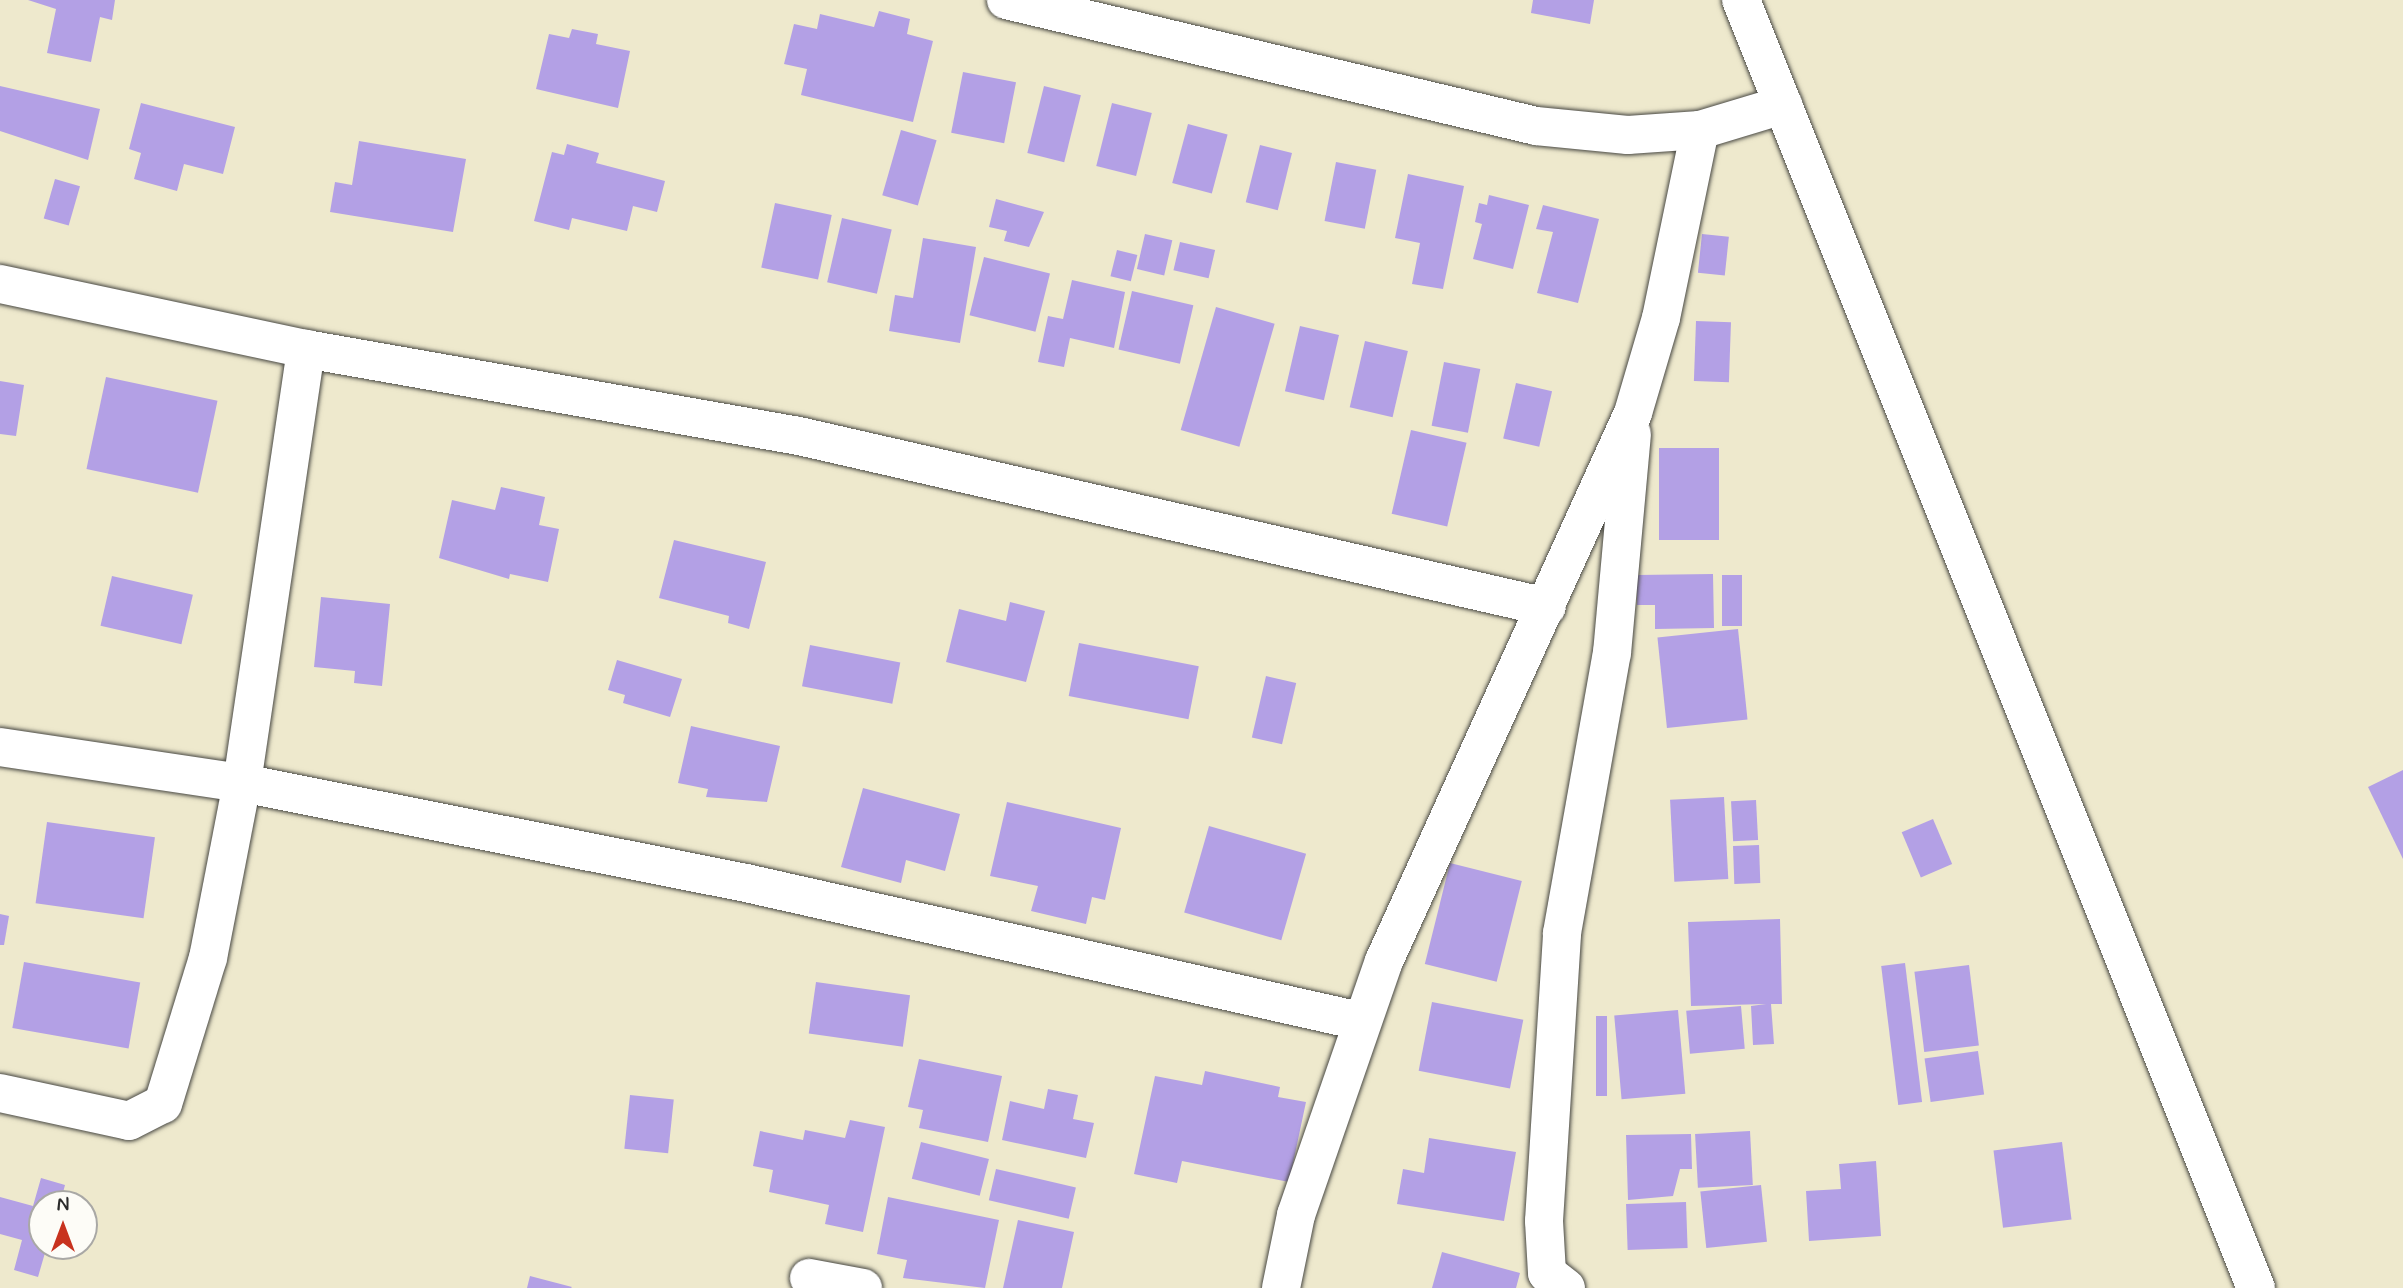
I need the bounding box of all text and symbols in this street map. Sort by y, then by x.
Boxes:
north arrow [28,1190,98,1260]
text: N [57,1193,69,1218]

